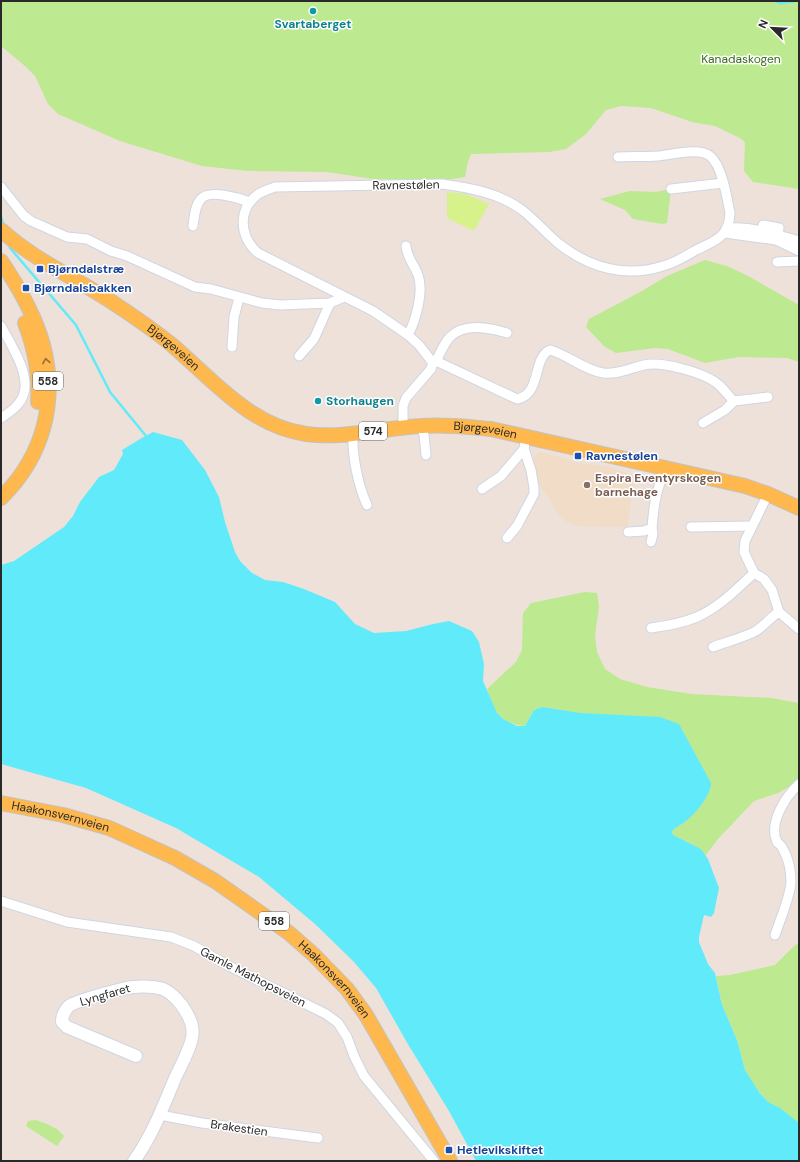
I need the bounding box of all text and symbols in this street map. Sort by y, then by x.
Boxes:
marker: Svartaberget [308,6,318,16]
north arrow [752,8,792,48]
place label: Svartaberget [275,16,351,32]
text: N [755,17,771,30]
park label: Kanadaskogen [701,51,781,67]
street label: Ravnestølen [372,176,440,194]
place label: Bjørndalstræ [48,261,124,277]
marker: Bjørndalstræ [35,264,45,274]
place label: Bjørndalsbakken [34,280,132,296]
marker: Bjørndalsbakken [21,283,31,293]
street label: Bjørgeveien [144,321,203,374]
one-way arrow [42,358,51,364]
road number: 558 [33,372,63,390]
place label: Storhaugen [326,393,394,409]
marker: Storhaugen [313,396,323,406]
street label: Bjørgeveien [453,418,519,443]
road number: 574 [359,422,387,440]
place label: Ravnestølen [586,448,658,464]
marker: Ravnestølen [573,451,583,461]
place label: Espira Eventyrskogen barnehage [595,470,721,500]
marker: Espira Eventyrskogen barnehage [582,480,592,490]
street label: Haakonsvernveien [10,797,111,836]
road number: 558 [259,912,289,930]
street label: Haakonsvernveien [295,937,374,1022]
street label: Gamle Mathopsveien [197,943,309,1011]
street label: Lyngfaret [78,980,132,1010]
street label: Brakestien [209,1116,269,1140]
place label: Hetlevikskiftet [457,1142,543,1158]
marker: Hetlevikskiftet [444,1145,454,1155]

